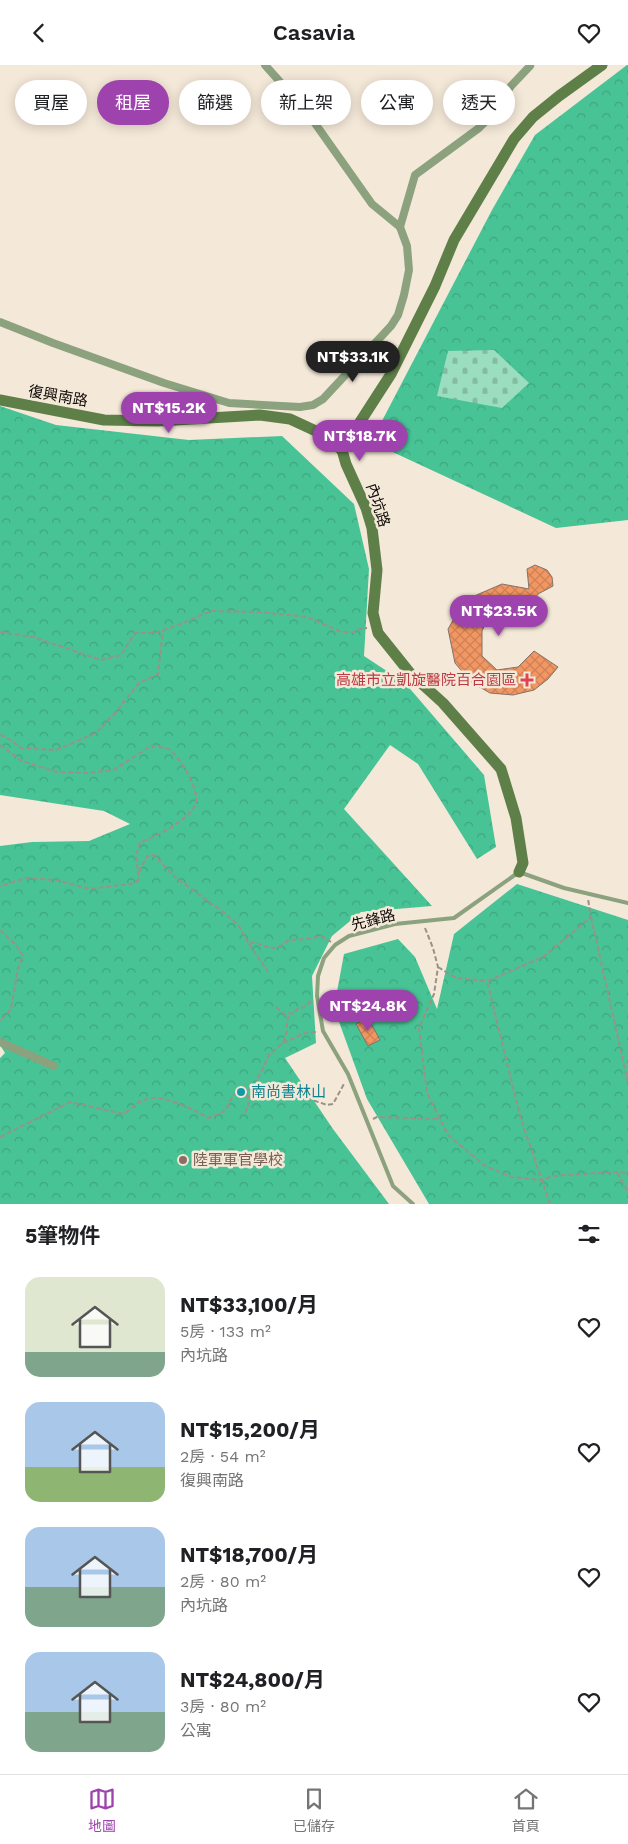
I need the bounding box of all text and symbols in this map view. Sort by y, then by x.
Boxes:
icon: back [25,19,53,47]
icon: heart [575,19,603,47]
text: Casavia [273,20,355,45]
chip: 買屋 [15,80,87,125]
chip: 租屋 [97,80,169,125]
chip: 篩選 [179,80,251,125]
chip: 新上架 [261,80,351,125]
chip: 公寓 [361,80,433,125]
chip: 透天 [443,80,515,125]
pin: NT$33.1K [301,341,405,383]
text: NT$33.1K [317,347,389,366]
street label: 復興南路 [27,382,89,410]
pin: NT$15.2K [117,391,221,434]
text: NT$15.2K [132,398,206,417]
pin: NT$18.7K [308,419,412,462]
text: NT$18.7K [324,426,396,445]
street label: 內坑路 [362,481,394,529]
pin: NT$23.5K [447,595,551,637]
text: NT$23.5K [461,601,537,620]
place label: 高雄市立凱旋醫院百合園區 [336,671,516,689]
marker: 高雄市立凱旋醫院百合園區 [520,673,534,687]
street label: 先鋒路 [349,906,397,934]
pin: NT$24.8K [316,989,420,1032]
text: NT$24.8K [329,996,407,1015]
place label: 南尚書林山 [251,1083,326,1101]
marker: 南尚書林山 [235,1086,247,1098]
place label: 陸軍軍官學校 [193,1151,283,1169]
marker: 陸軍軍官學校 [177,1154,189,1166]
icon: filters [575,1220,603,1248]
text: 5筆物件 [25,1223,100,1248]
text: NT$33,100/月 [180,1292,318,1317]
icon: home [65,1297,125,1357]
icon: heart [575,1313,603,1341]
text: 5房 · 133 m² [180,1322,271,1341]
text: 內坑路 [180,1346,228,1365]
text: NT$15,200/月 [180,1417,320,1442]
icon: home [65,1422,125,1482]
icon: heart [575,1438,603,1466]
text: 2房 · 54 m² [180,1447,266,1466]
text: 復興南路 [180,1471,244,1490]
text: NT$18,700/月 [180,1542,318,1567]
icon: home [65,1547,125,1607]
icon: heart [575,1563,603,1591]
text: 2房 · 80 m² [180,1572,266,1591]
text: 內坑路 [180,1596,228,1615]
text: NT$24,800/月 [180,1667,325,1692]
icon: home [65,1672,125,1732]
icon: heart [575,1688,603,1716]
text: 3房 · 80 m² [180,1697,266,1716]
text: 公寓 [180,1721,212,1740]
tab: 地圖 [88,1785,116,1835]
tab: 已儲存 [293,1785,335,1835]
tab: 首頁 [512,1785,540,1835]

